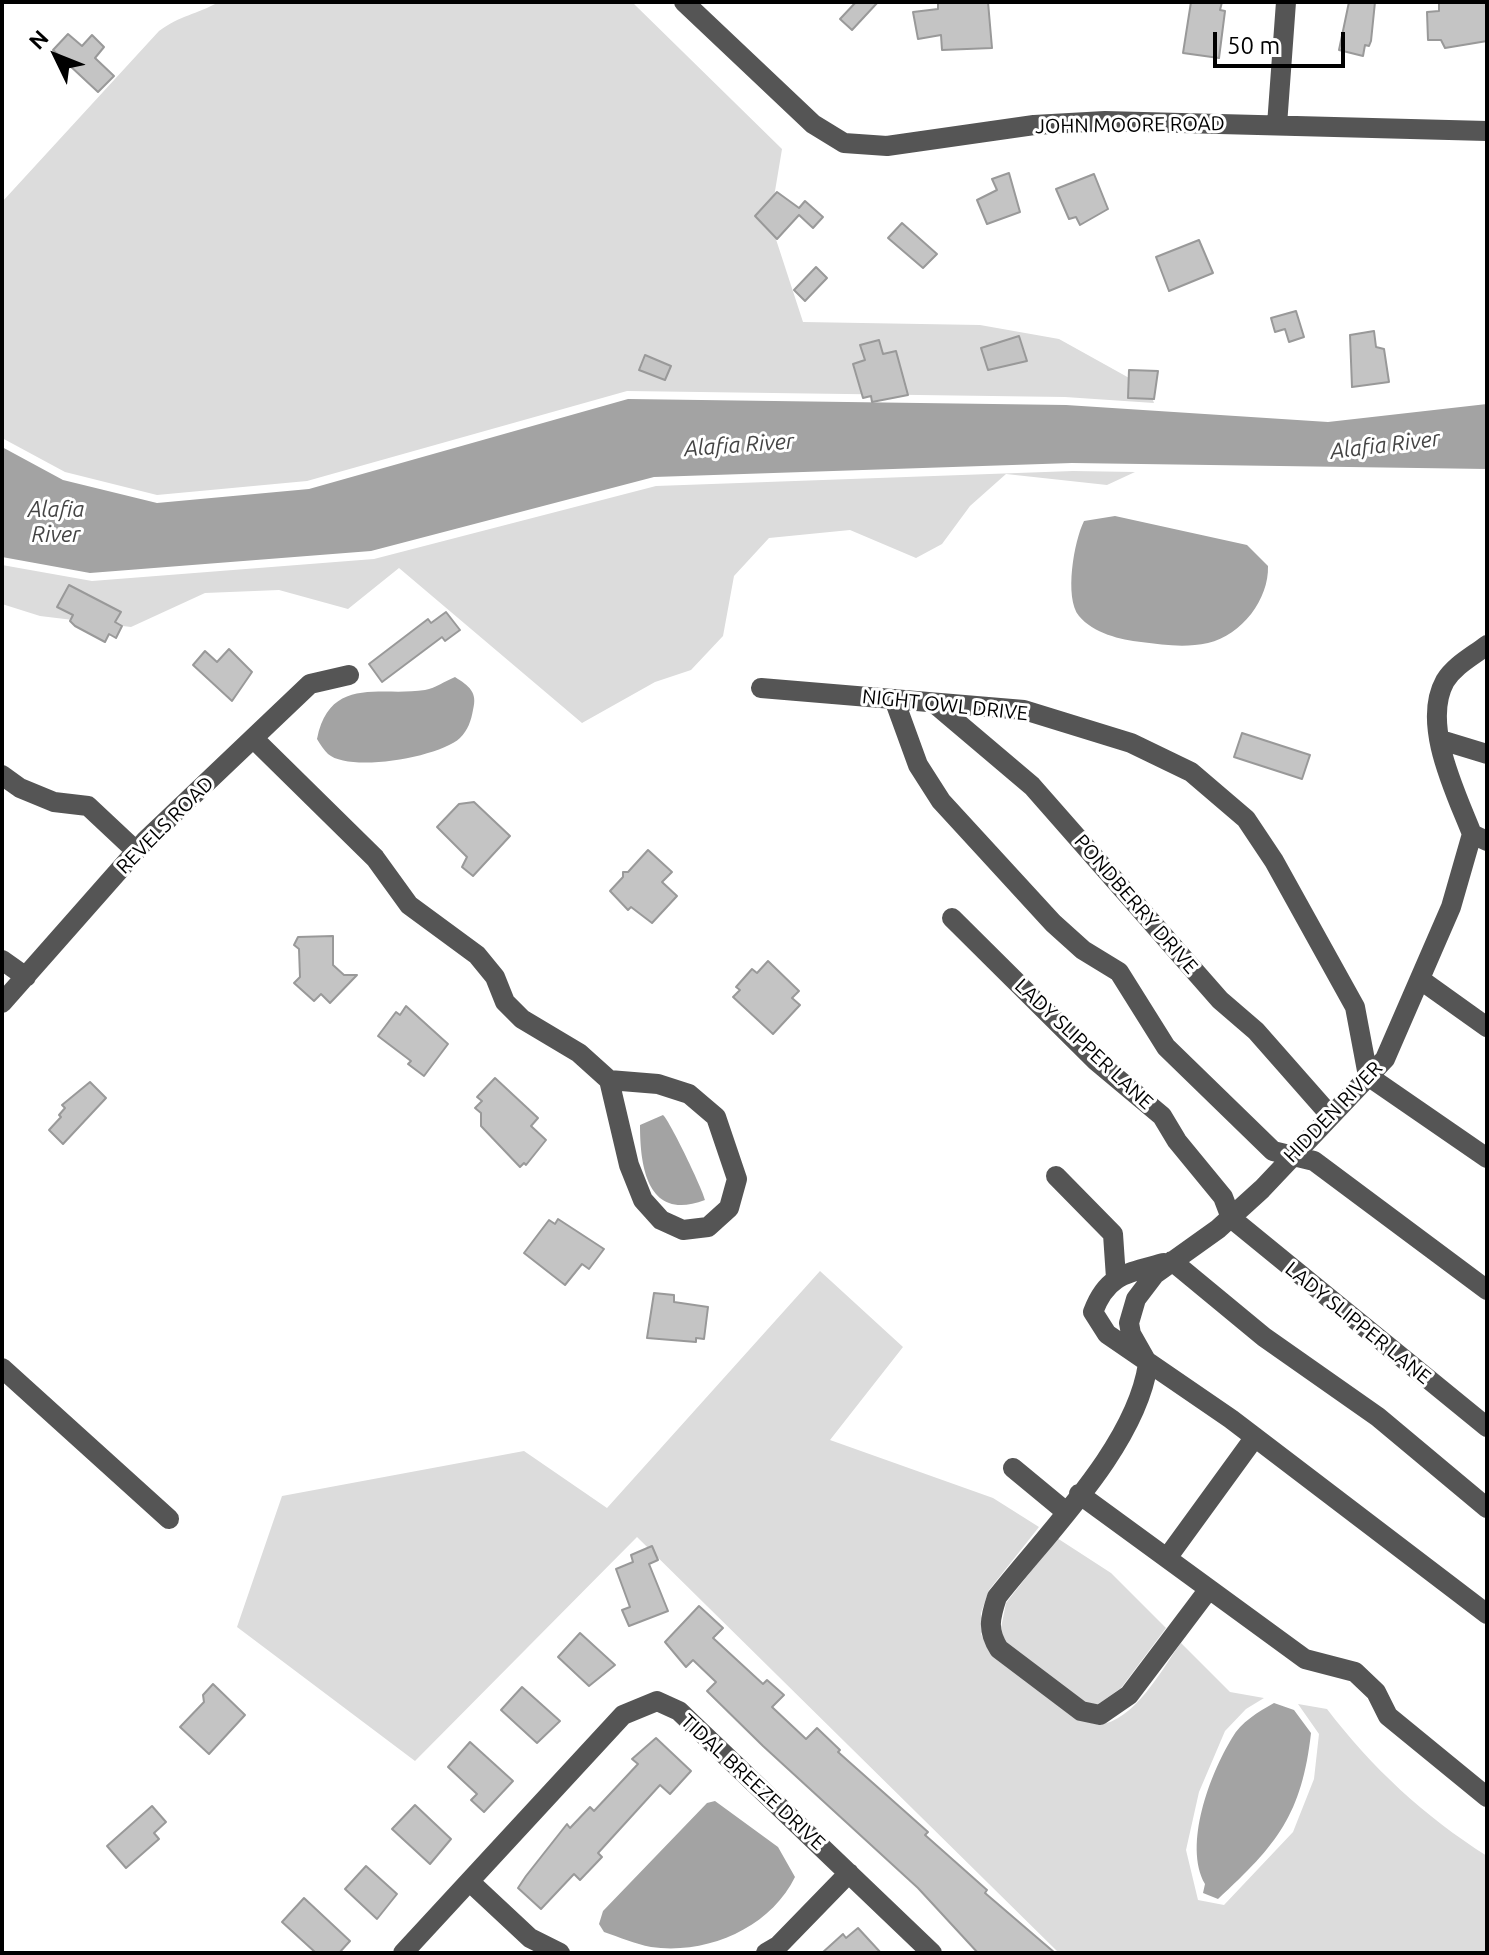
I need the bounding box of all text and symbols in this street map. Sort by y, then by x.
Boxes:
north arrow [16,16,96,96]
scale bar [1217,16,1349,66]
text: N [23,25,53,54]
text: 50 m [1227,32,1280,59]
street label: JOHN MOORE ROAD [1035,111,1225,139]
water label: Alafia River [1329,425,1441,465]
water label: Alafia River [683,428,795,462]
water label: Alafia River [28,497,84,548]
street label: NIGHT OWL DRIVE [861,684,1029,726]
street label: REVELS ROAD [111,771,219,879]
street label: PONDBERRY DRIVE [1069,830,1203,978]
street label: LADY SLIPPER LANE [1010,974,1158,1114]
street label: HIDDEN RIVER [1279,1056,1387,1168]
street label: LADY SLIPPER LANE [1280,1257,1436,1389]
street label: TIDAL BREEZE DRIVE [676,1709,830,1855]

